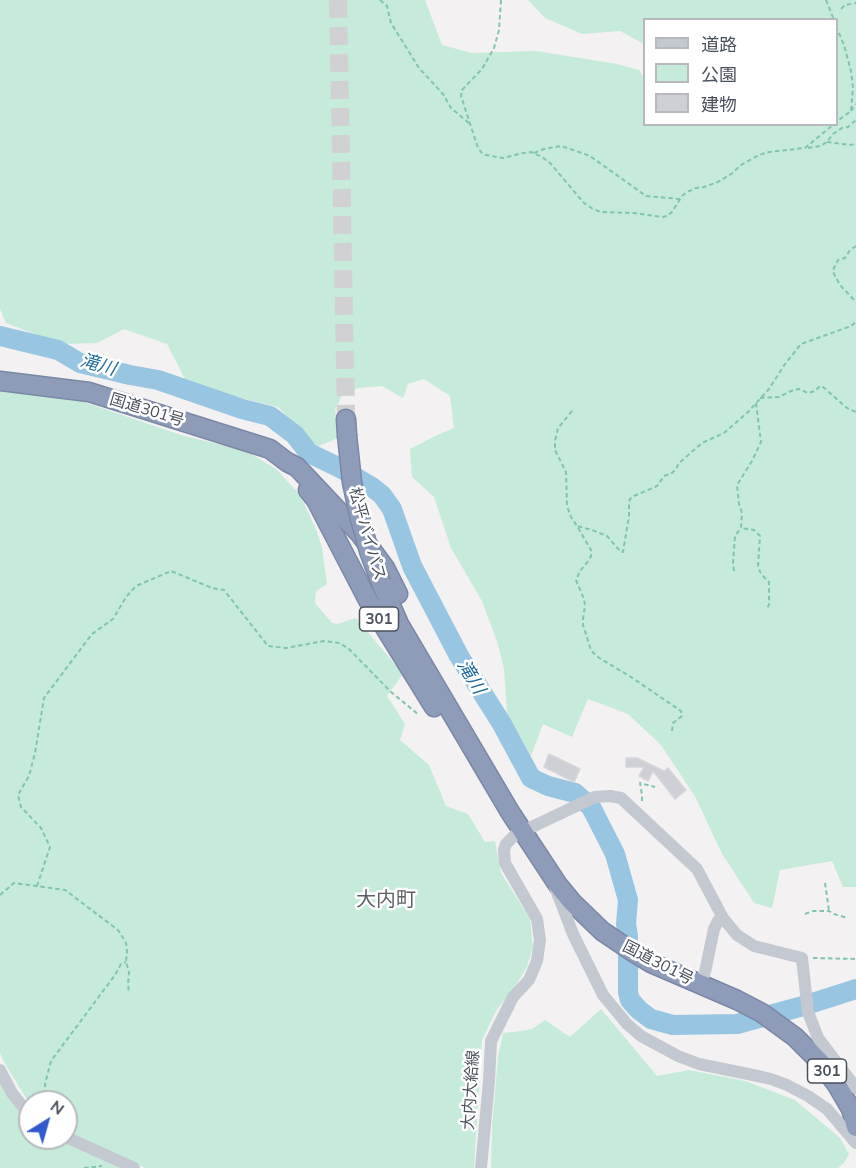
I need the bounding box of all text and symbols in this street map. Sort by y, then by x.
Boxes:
legend [643,18,838,126]
text: 道路 [701,33,737,56]
text: 公園 [701,63,737,86]
text: 建物 [701,93,737,116]
water label: 滝川 [78,350,118,380]
street label: 国道301号 [107,390,187,430]
street label: 松平バイパス [345,485,389,583]
road number: 301 [360,607,398,631]
water label: 滝川 [452,656,490,698]
district label: 大内町 [356,888,416,912]
street label: 国道301号 [619,937,697,989]
street label: 大内大給線 [459,1049,483,1131]
road number: 301 [808,1059,846,1083]
north arrow [18,1090,78,1150]
text: N [47,1096,68,1119]

